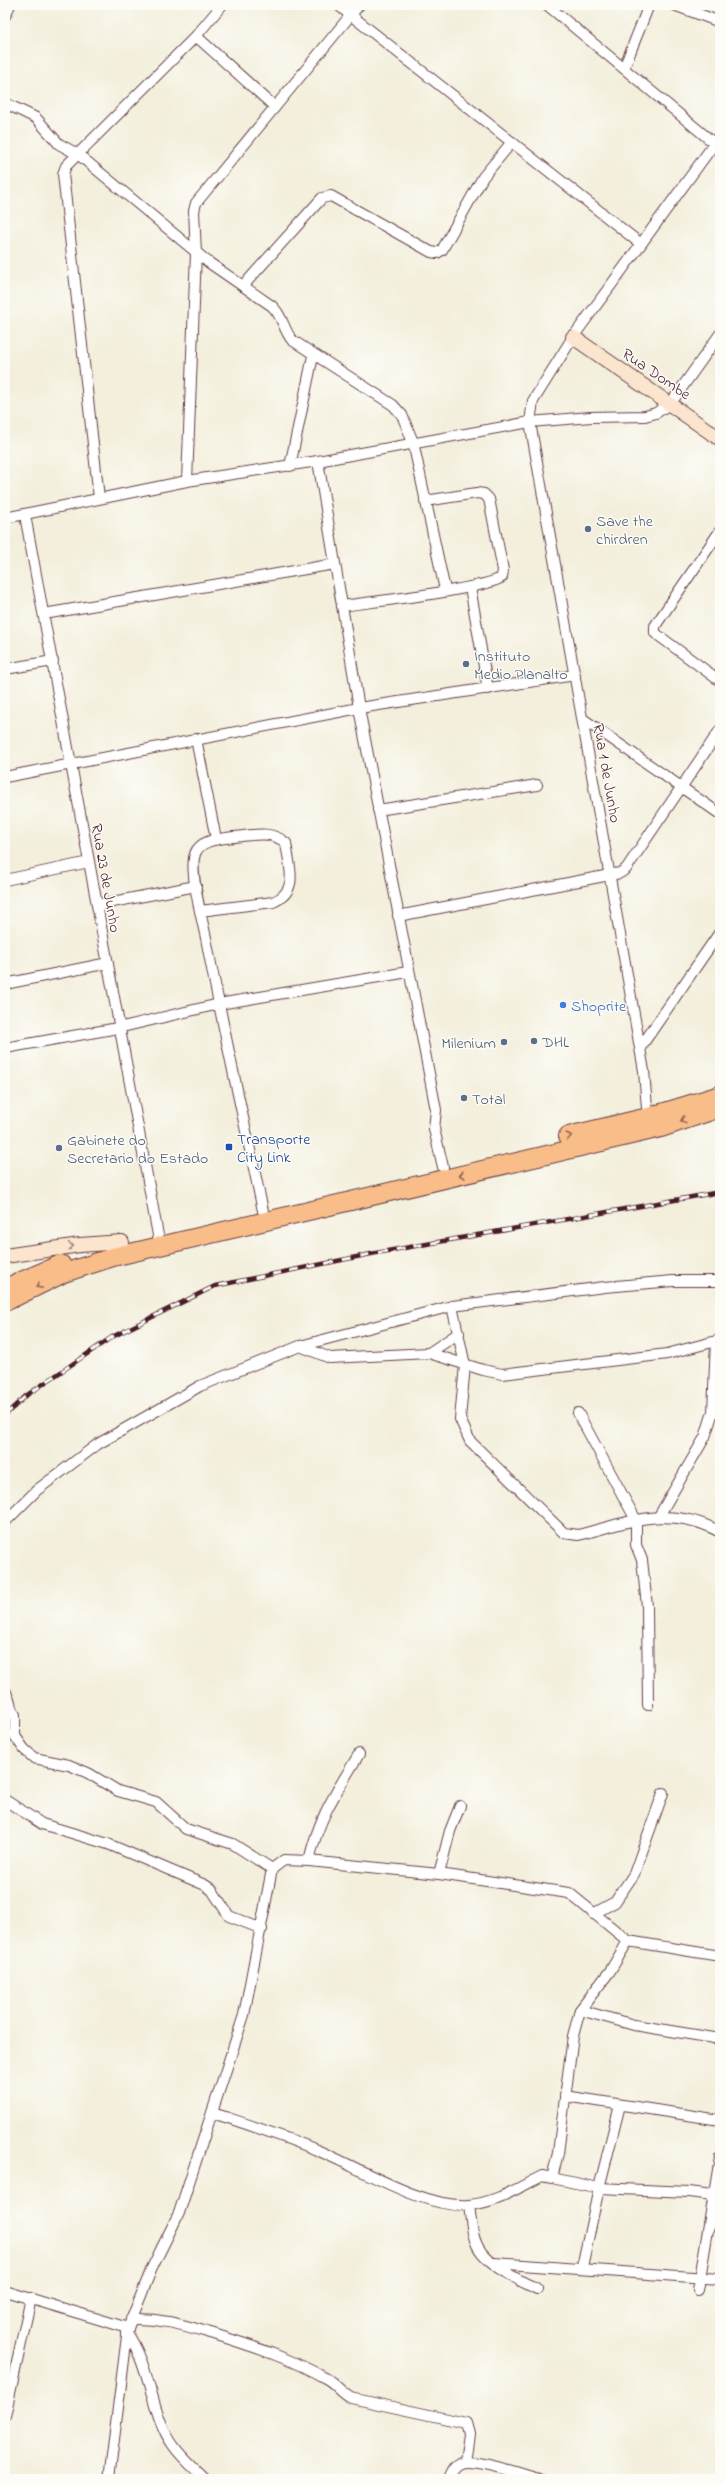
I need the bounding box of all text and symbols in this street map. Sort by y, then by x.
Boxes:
street label: Rua Dombe [617,343,696,407]
place label: Save the chirdren [596,510,654,552]
marker: Save the chirdren [583,524,593,534]
place label: Instituto Medio Planalto [474,645,568,687]
marker: Instituto Medio Planalto [461,659,471,669]
street label: Rua 1 de Junho [585,722,627,825]
street label: Rua 23 de Junho [84,822,126,935]
place label: Shoprite [571,995,627,1019]
marker: Shoprite [558,1000,568,1010]
place label: DHL [541,1031,569,1055]
place label: Milenium [441,1032,496,1056]
marker: DHL [529,1036,539,1046]
marker: Milenium [499,1037,509,1047]
place label: Total [472,1088,506,1112]
marker: Total [459,1093,469,1103]
one-way arrow [680,1116,687,1124]
place label: Transporte City Link [237,1128,311,1170]
place label: Gabinete do Secretario do Estado [67,1129,208,1171]
one-way arrow [565,1132,572,1141]
marker: Transporte City Link [224,1142,234,1152]
marker: Gabinete do Secretario do Estado [54,1143,64,1153]
one-way arrow [459,1170,466,1179]
one-way arrow [68,1242,74,1251]
one-way arrow [36,1281,43,1289]

